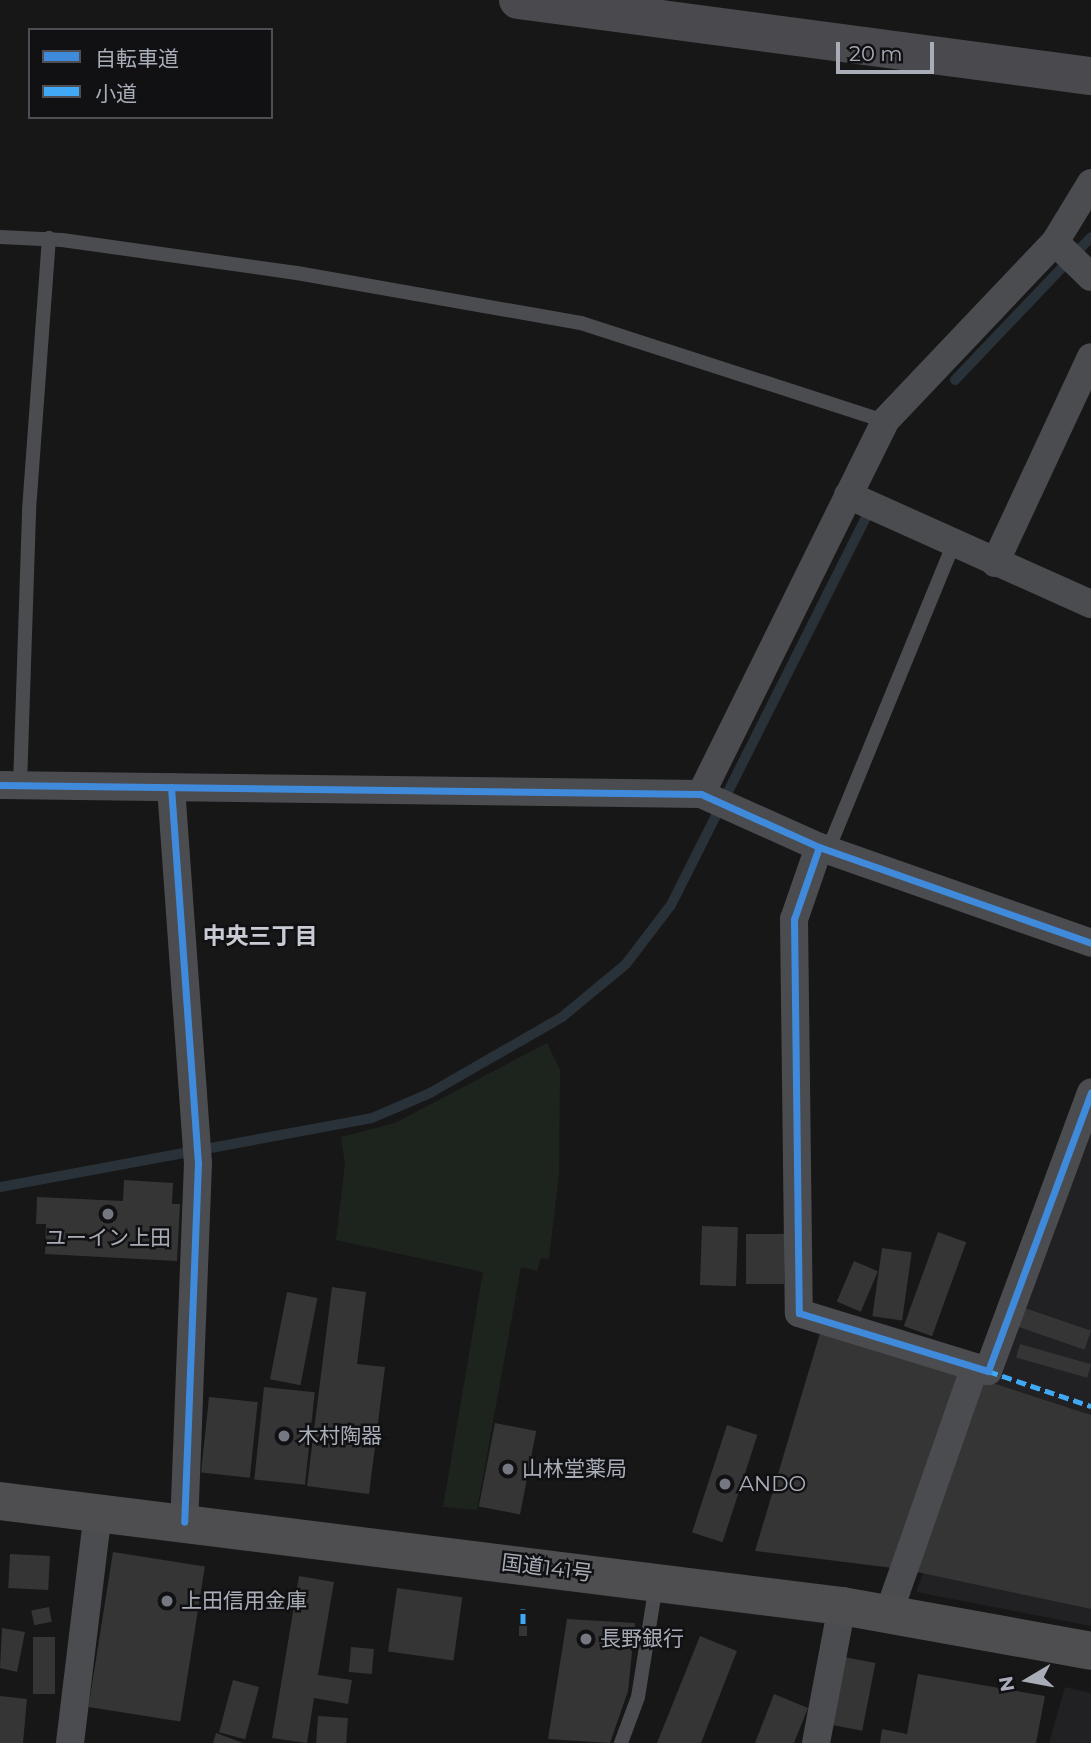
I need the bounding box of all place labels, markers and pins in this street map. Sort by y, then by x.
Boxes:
marker: ユーイン上田 [100,1206,116,1222]
place label: ユーイン上田 [45,1225,171,1251]
place label: 木村陶器 [298,1423,382,1449]
marker: 木村陶器 [276,1428,292,1444]
place label: 山林堂薬局 [522,1456,627,1482]
marker: 山林堂薬局 [500,1461,516,1477]
place label: ANDO [739,1471,806,1497]
marker: ANDO [717,1476,733,1492]
place label: 上田信用金庫 [181,1588,307,1614]
marker: 上田信用金庫 [159,1593,175,1609]
place label: 長野銀行 [600,1626,684,1652]
marker: 長野銀行 [578,1631,594,1647]

